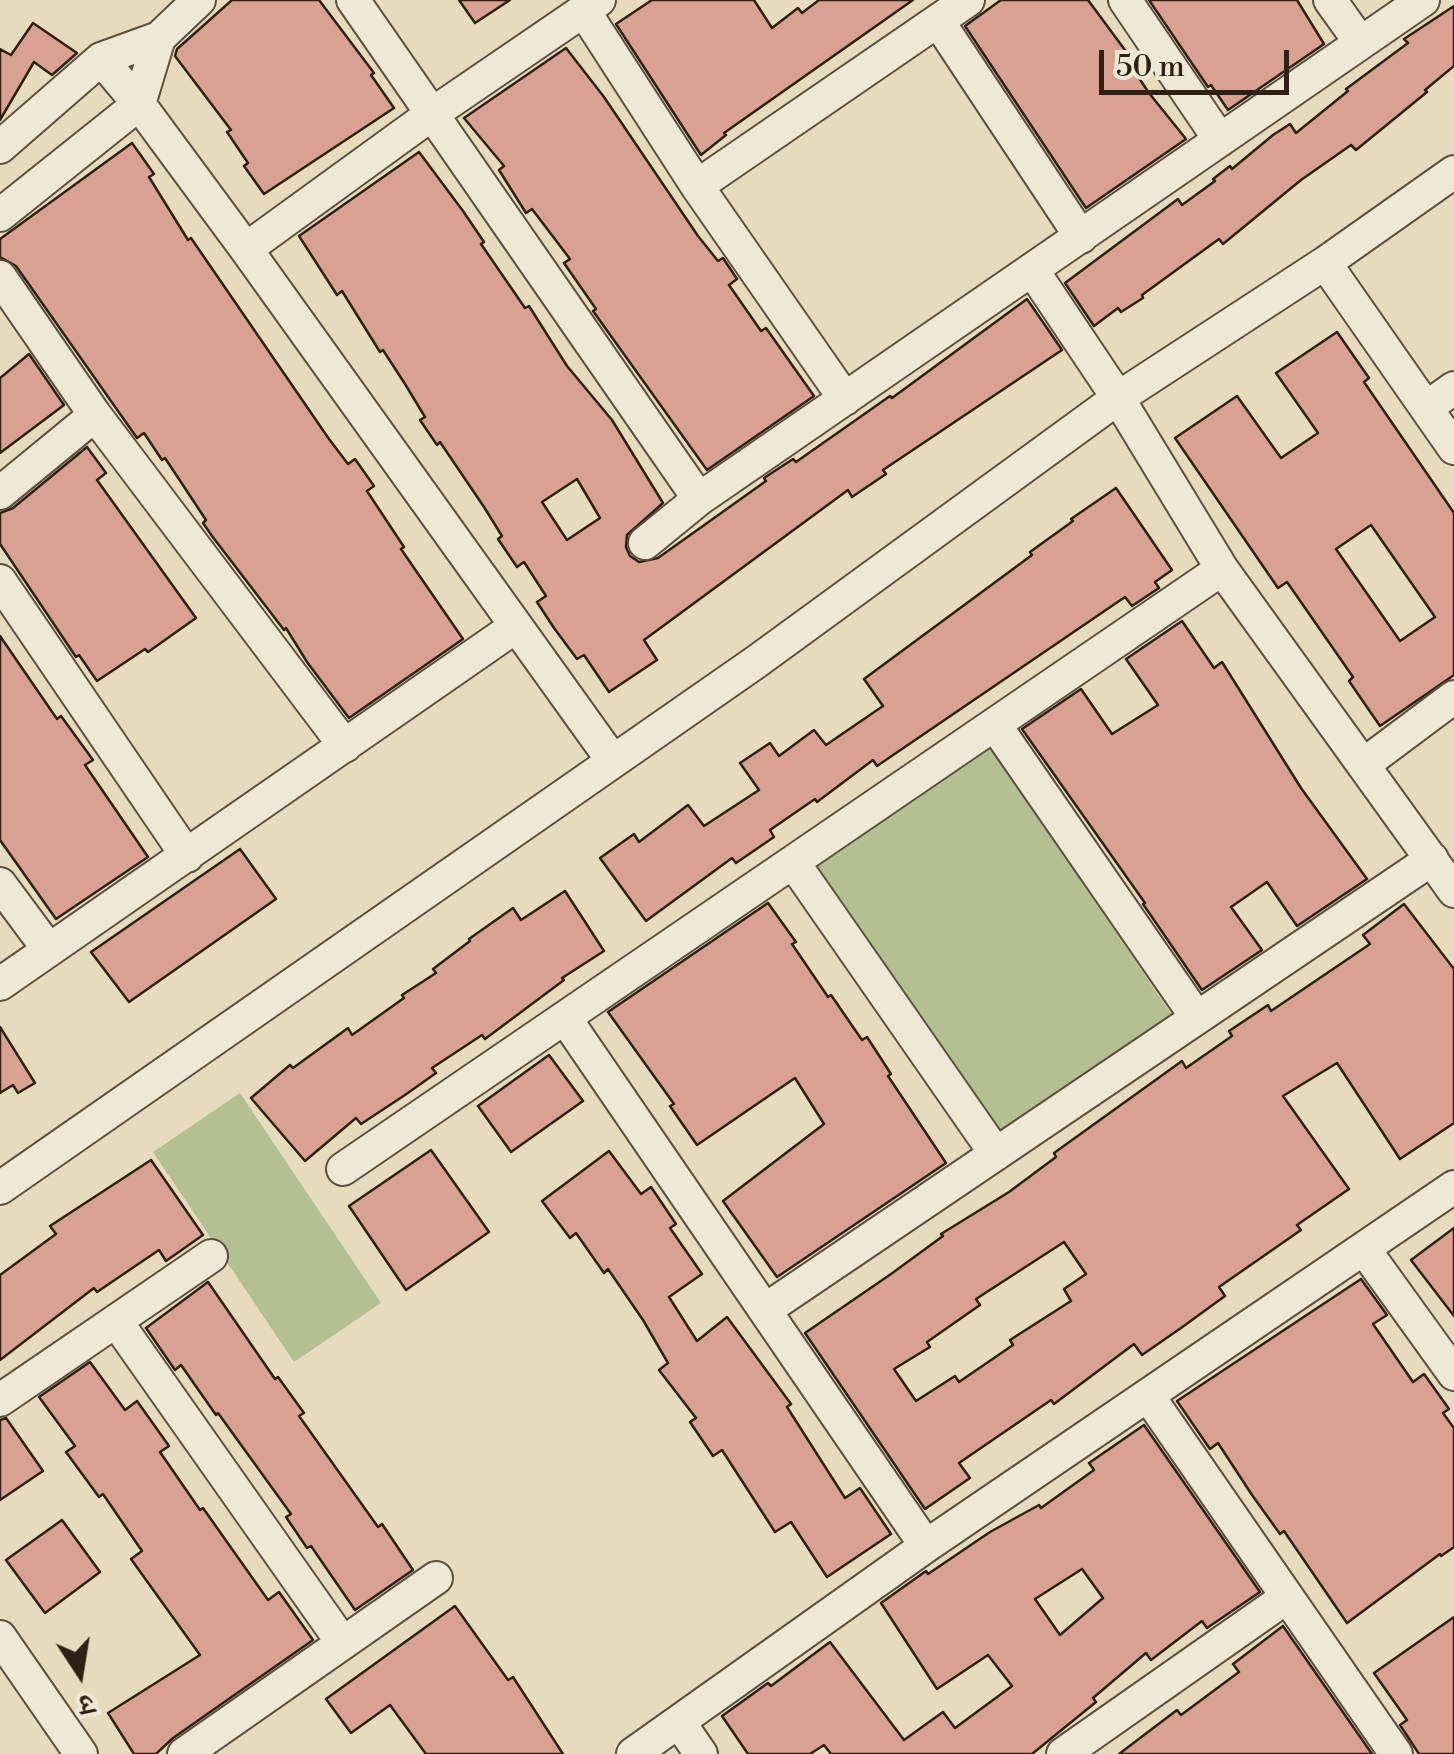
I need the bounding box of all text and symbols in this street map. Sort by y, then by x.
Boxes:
scale bar [1104,30,1294,92]
text: 50 m [1116,48,1185,86]
north arrow [30,1624,130,1724]
text: उ [76,1685,97,1722]

